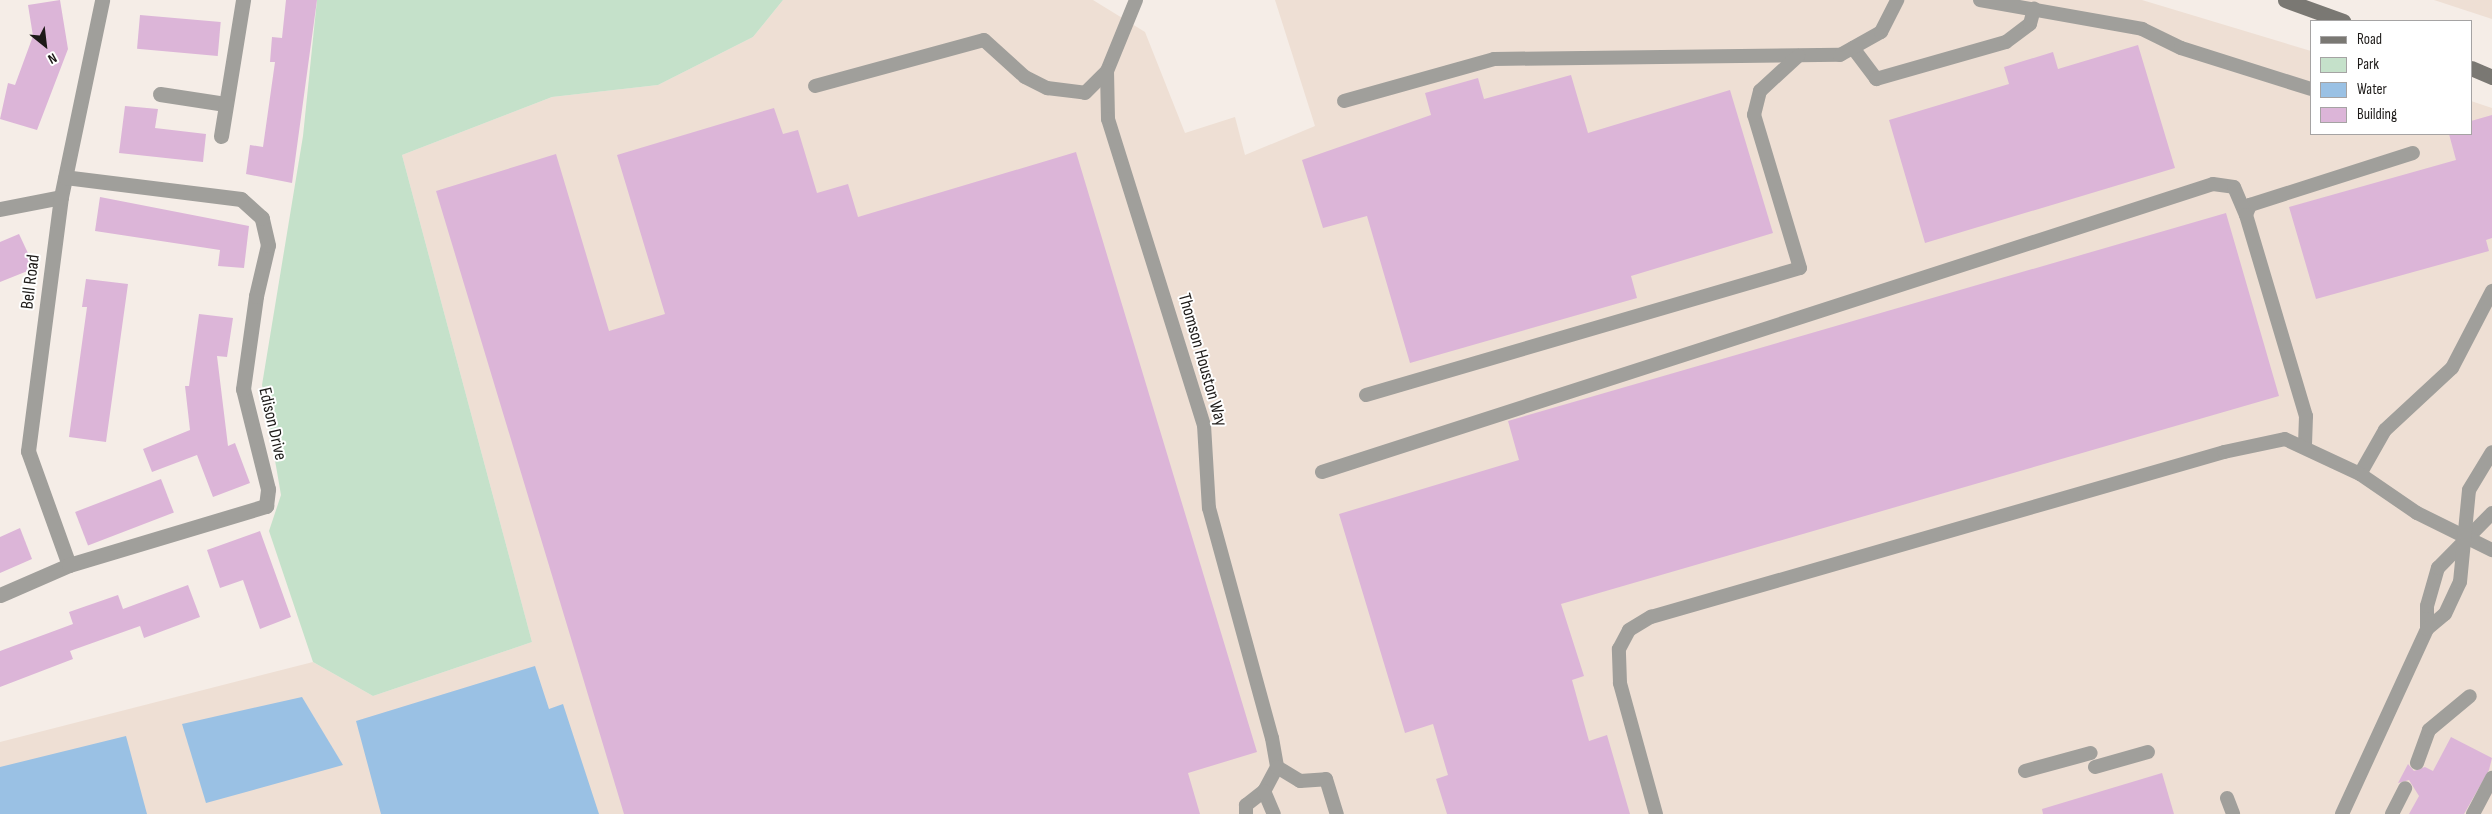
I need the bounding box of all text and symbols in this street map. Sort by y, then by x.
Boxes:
north arrow [20,20,70,70]
legend [2310,20,2472,135]
text: Road [2357,30,2382,49]
text: N [45,49,60,68]
text: Park [2357,55,2379,74]
text: Water [2357,80,2387,99]
text: Building [2357,105,2397,124]
street label: Bell Road [17,253,45,311]
street label: Thomson Houston Way [1173,291,1231,429]
street label: Edison Drive [253,385,291,463]

